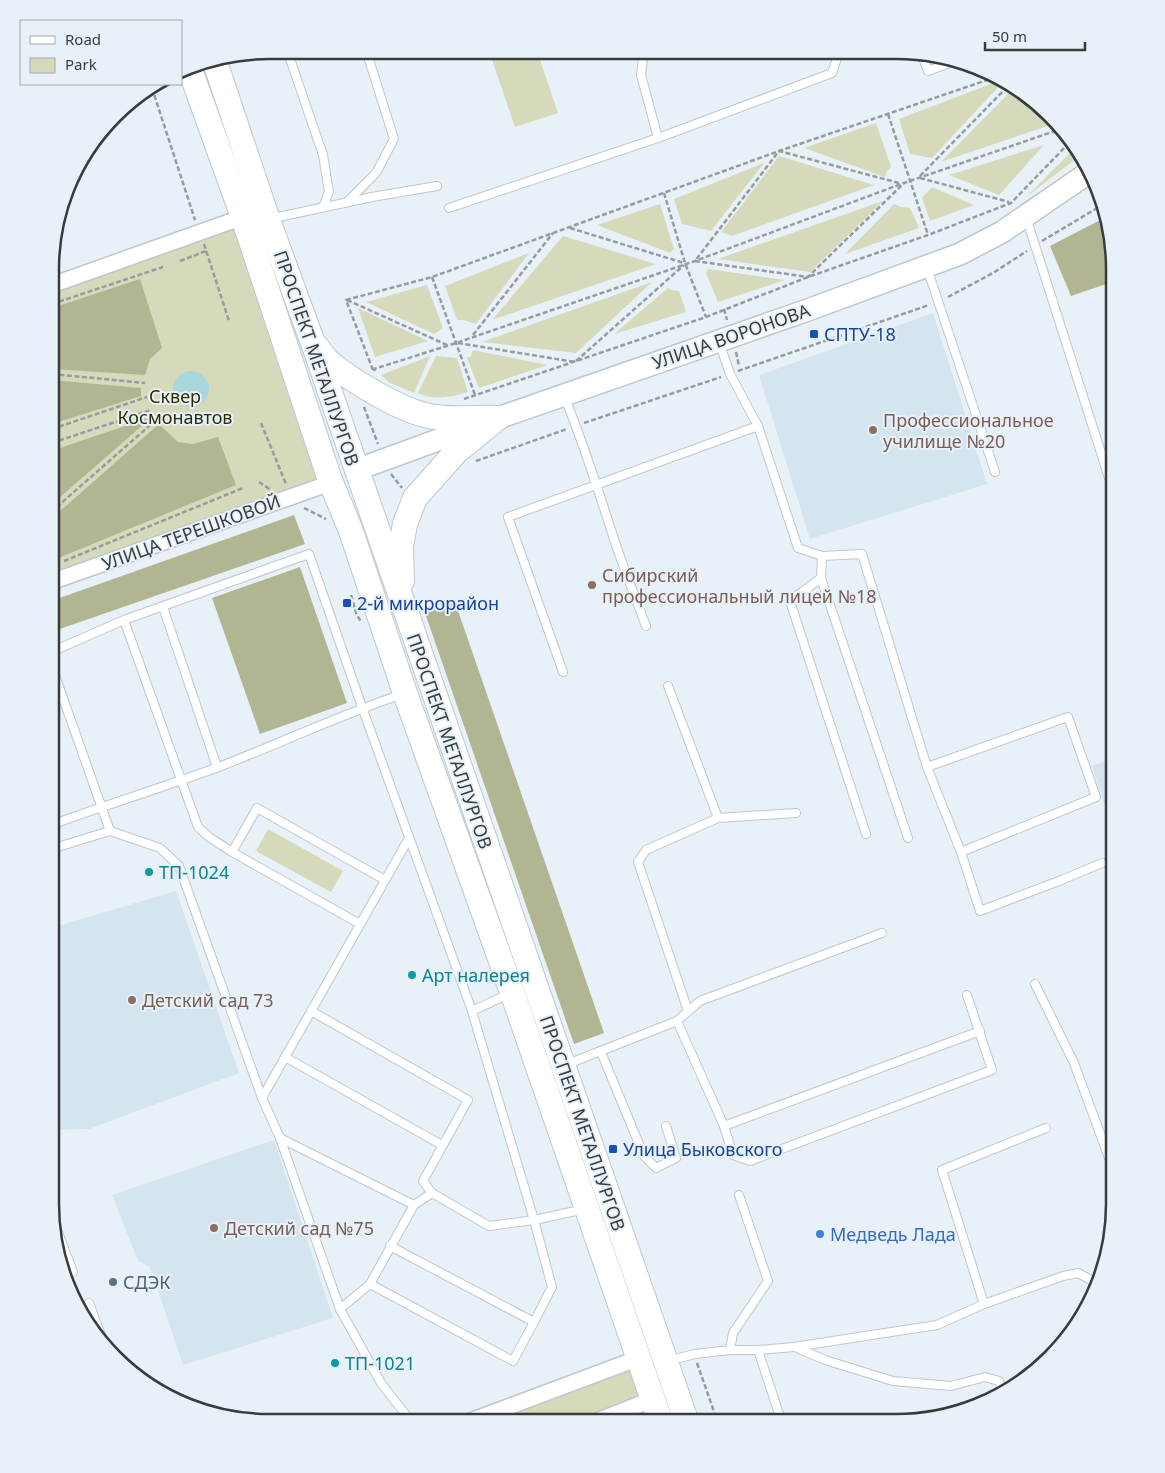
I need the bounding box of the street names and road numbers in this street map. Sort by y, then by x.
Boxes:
street label: ПРОСПЕКТ МЕТАЛЛУРГОВ [269,247,365,469]
street label: УЛИЦА ВОРОНОВА [649,298,814,374]
street label: УЛИЦА ТЕРЕШКОВОЙ [98,489,284,575]
street label: ПРОСПЕКТ МЕТАЛЛУРГОВ [402,630,498,852]
street label: ПРОСПЕКТ МЕТАЛЛУРГОВ [535,1012,631,1234]

